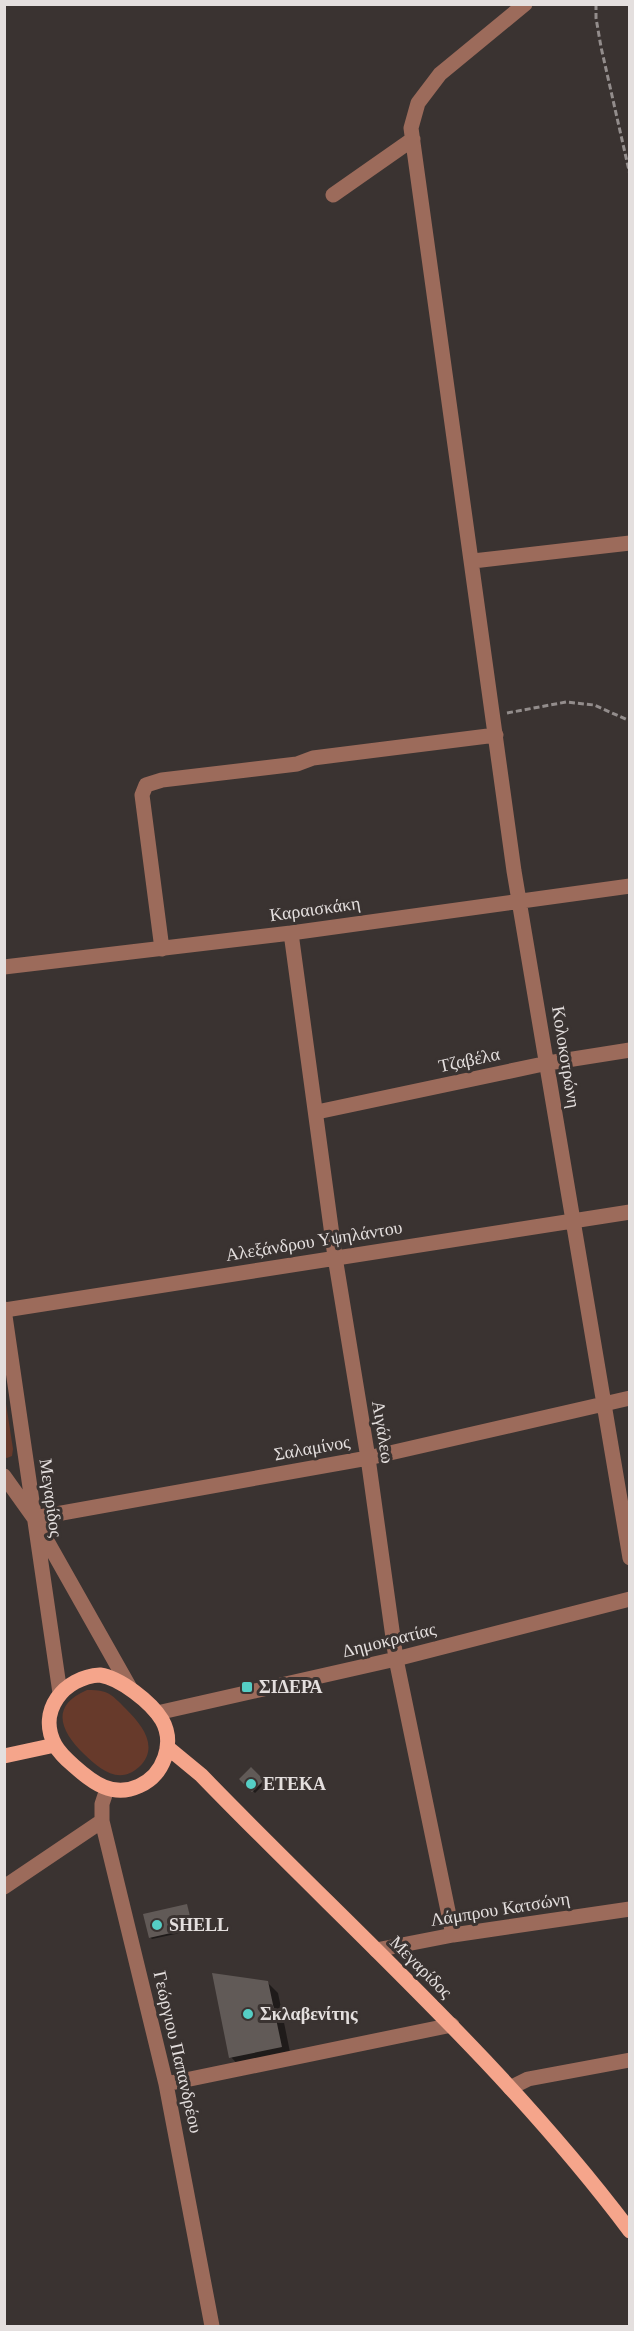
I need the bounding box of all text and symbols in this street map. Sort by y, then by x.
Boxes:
street label: Καραισκάκη [268,893,362,925]
street label: Κολοκοτρώνη [548,1005,584,1109]
street label: Τζαβέλα [437,1044,502,1076]
street label: Αλεξάνδρου Υψηλάντου [224,1217,404,1265]
street label: Αιγάλεω [368,1399,398,1465]
street label: Σαλαμίνος [272,1431,352,1465]
street label: Μεγαρίδος [36,1457,66,1539]
street label: Δημοκρατίας [340,1619,438,1661]
place label: ΣΙΔΕΡΑ [259,1677,322,1697]
marker: ΣΙΔΕΡΑ [240,1680,254,1694]
place label: ΕΤΕΚΑ [263,1774,326,1794]
marker: ΕΤΕΚΑ [244,1777,258,1791]
street label: Λάμπρου Κατσώνη [429,1888,571,1930]
place label: SHELL [169,1915,229,1935]
marker: SHELL [150,1918,164,1932]
street label: Μεγαρίδος [386,1932,456,2002]
street label: Γεώργιου Παπανδρέου [150,1969,206,2135]
place label: Σκλαβενίτης [260,2004,358,2024]
marker: Σκλαβενίτης [241,2007,255,2021]

